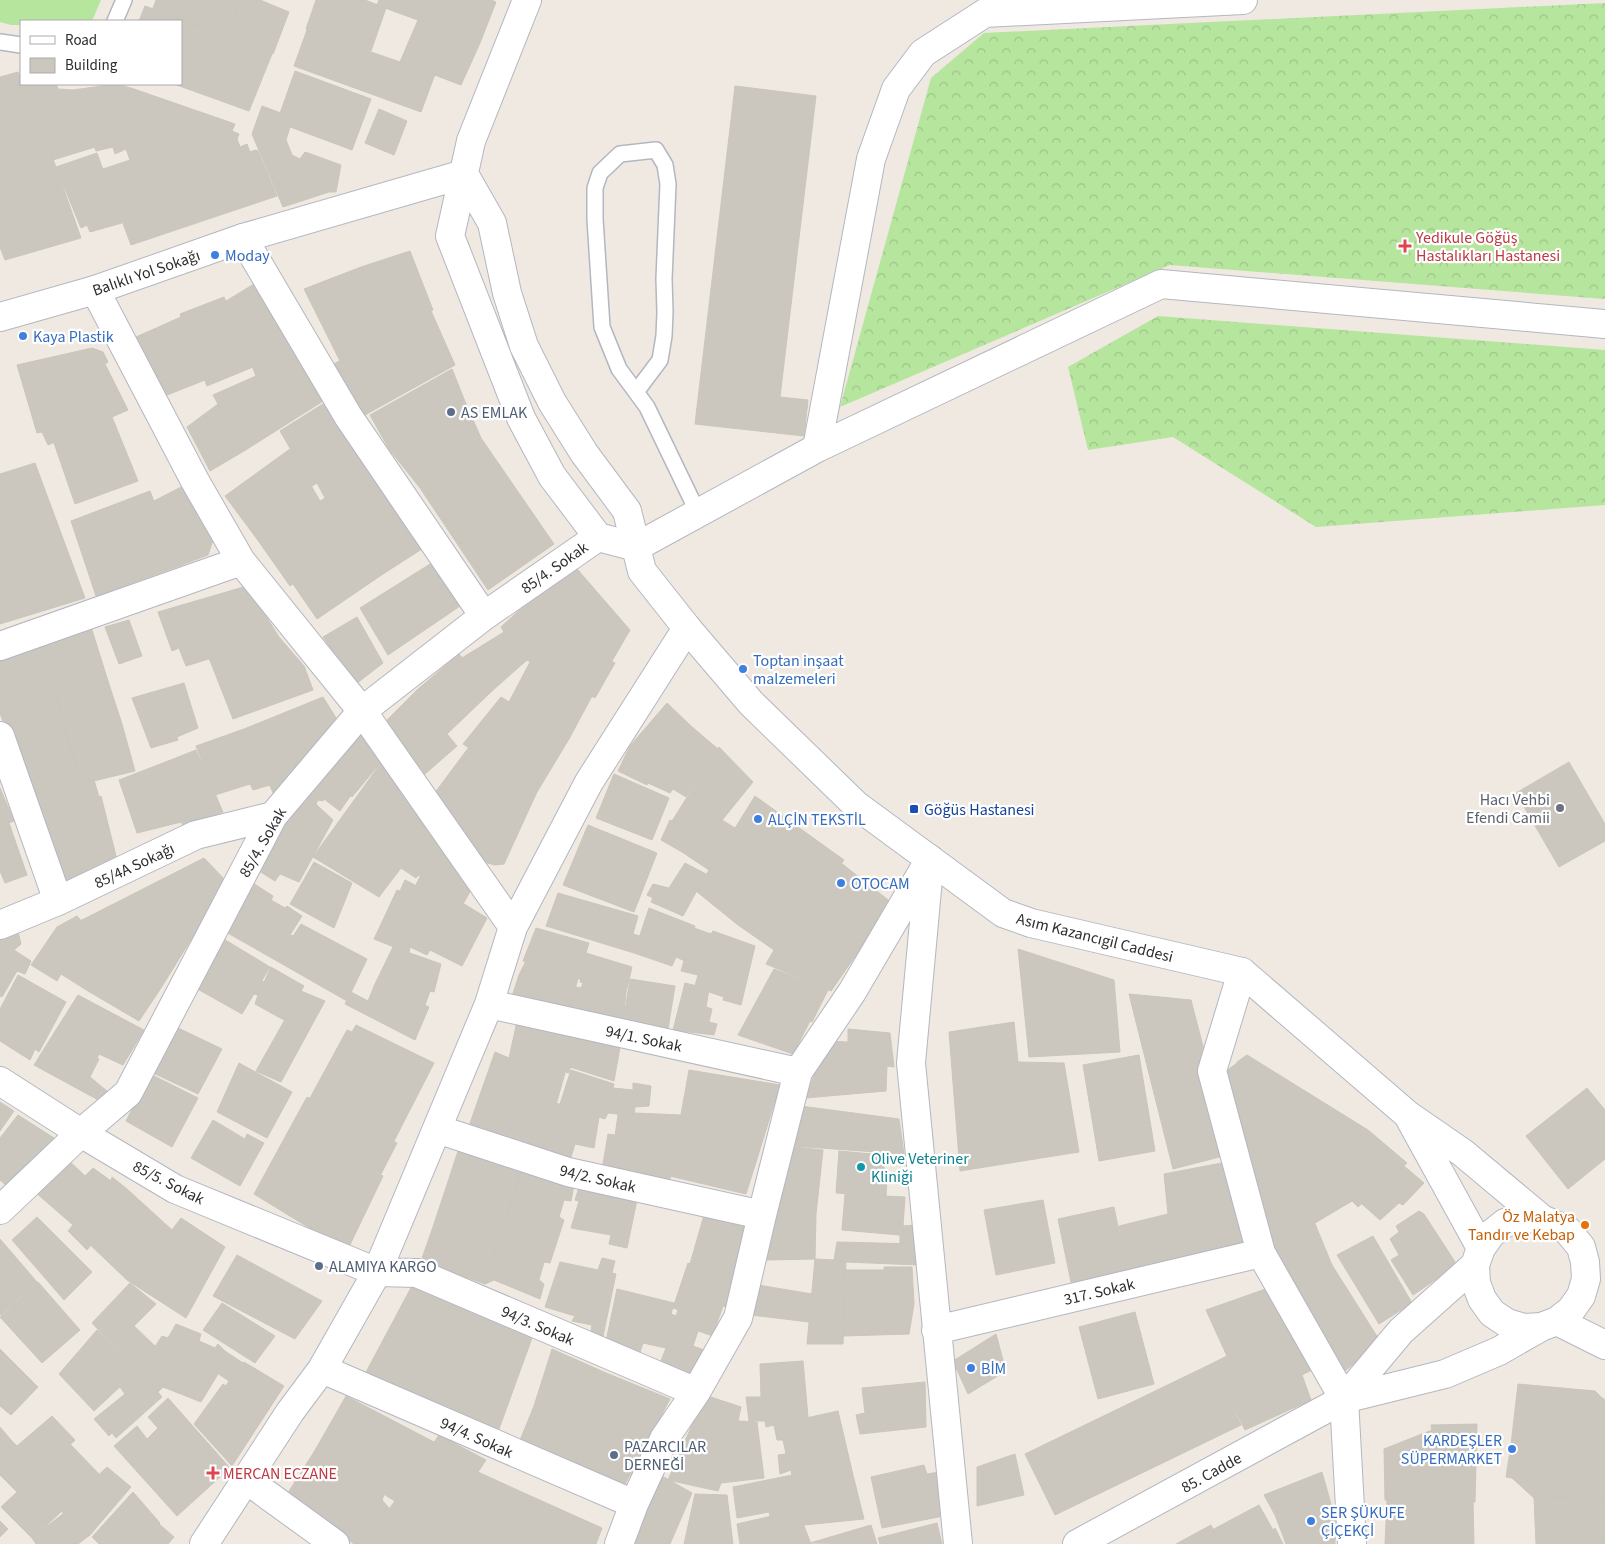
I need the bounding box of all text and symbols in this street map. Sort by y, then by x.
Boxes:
legend [20,20,182,85]
text: Road [65,30,97,51]
text: Building [65,55,118,76]
place label: Yedikule Göğüş Hastalıkları Hastanesi [1415,227,1560,267]
marker: Yedikule Göğüş Hastalıkları Hastanesi [1398,239,1412,253]
street label: Balıklı Yol Sokağı [89,244,203,302]
place label: Moday [225,245,270,267]
marker: Moday [209,249,221,261]
place label: Kaya Plastik [33,326,114,348]
marker: Kaya Plastik [17,330,29,342]
place label: AS EMLAK [461,402,528,424]
marker: AS EMLAK [445,406,457,418]
street label: 85/4. Sokak [516,537,593,599]
place label: Toptan inşaat malzemeleri [753,650,844,690]
marker: Toptan inşaat malzemeleri [737,663,749,675]
place label: Hacı Vehbi Efendi Camii [1466,789,1550,829]
place label: Göğüs Hastanesi [924,799,1035,821]
marker: Hacı Vehbi Efendi Camii [1554,802,1566,814]
street label: 85/4. Sokak [234,803,292,882]
marker: Göğüs Hastanesi [908,803,920,815]
place label: ALÇİN TEKSTİL [768,809,866,831]
marker: ALÇİN TEKSTİL [752,813,764,825]
street label: 85/4A Sokağı [91,838,178,894]
place label: OTOCAM [851,873,910,895]
marker: OTOCAM [835,877,847,889]
street label: Asım Kazancıgil Caddesi [1014,908,1175,968]
street label: 94/1. Sokak [604,1020,684,1058]
place label: Olive Veteriner Kliniği [871,1148,969,1188]
street label: 85/5. Sokak [129,1155,208,1210]
street label: 94/2. Sokak [557,1160,638,1198]
marker: Olive Veteriner Kliniği [855,1161,867,1173]
place label: Öz Malatya Tandır ve Kebap [1468,1206,1575,1246]
marker: Öz Malatya Tandır ve Kebap [1579,1219,1591,1231]
place label: ALAMIYA KARGO [329,1256,437,1278]
marker: ALAMIYA KARGO [313,1260,325,1272]
street label: 317. Sokak [1062,1273,1137,1311]
street label: 94/3. Sokak [498,1301,578,1351]
place label: BİM [981,1358,1006,1380]
marker: BİM [965,1362,977,1374]
street label: 94/4. Sokak [437,1412,517,1464]
place label: KARDEŞLER SÜPERMARKET [1401,1430,1502,1470]
place label: PAZARCILAR DERNEĞİ [624,1436,706,1476]
marker: KARDEŞLER SÜPERMARKET [1506,1443,1518,1455]
street label: 85. Cadde [1177,1447,1246,1498]
marker: PAZARCILAR DERNEĞİ [608,1449,620,1461]
place label: MERCAN ECZANE [223,1463,337,1485]
marker: MERCAN ECZANE [207,1467,219,1479]
place label: SER ŞÜKUFE ÇİÇEKÇİ [1321,1502,1405,1542]
marker: SER ŞÜKUFE ÇİÇEKÇİ [1305,1515,1317,1527]

